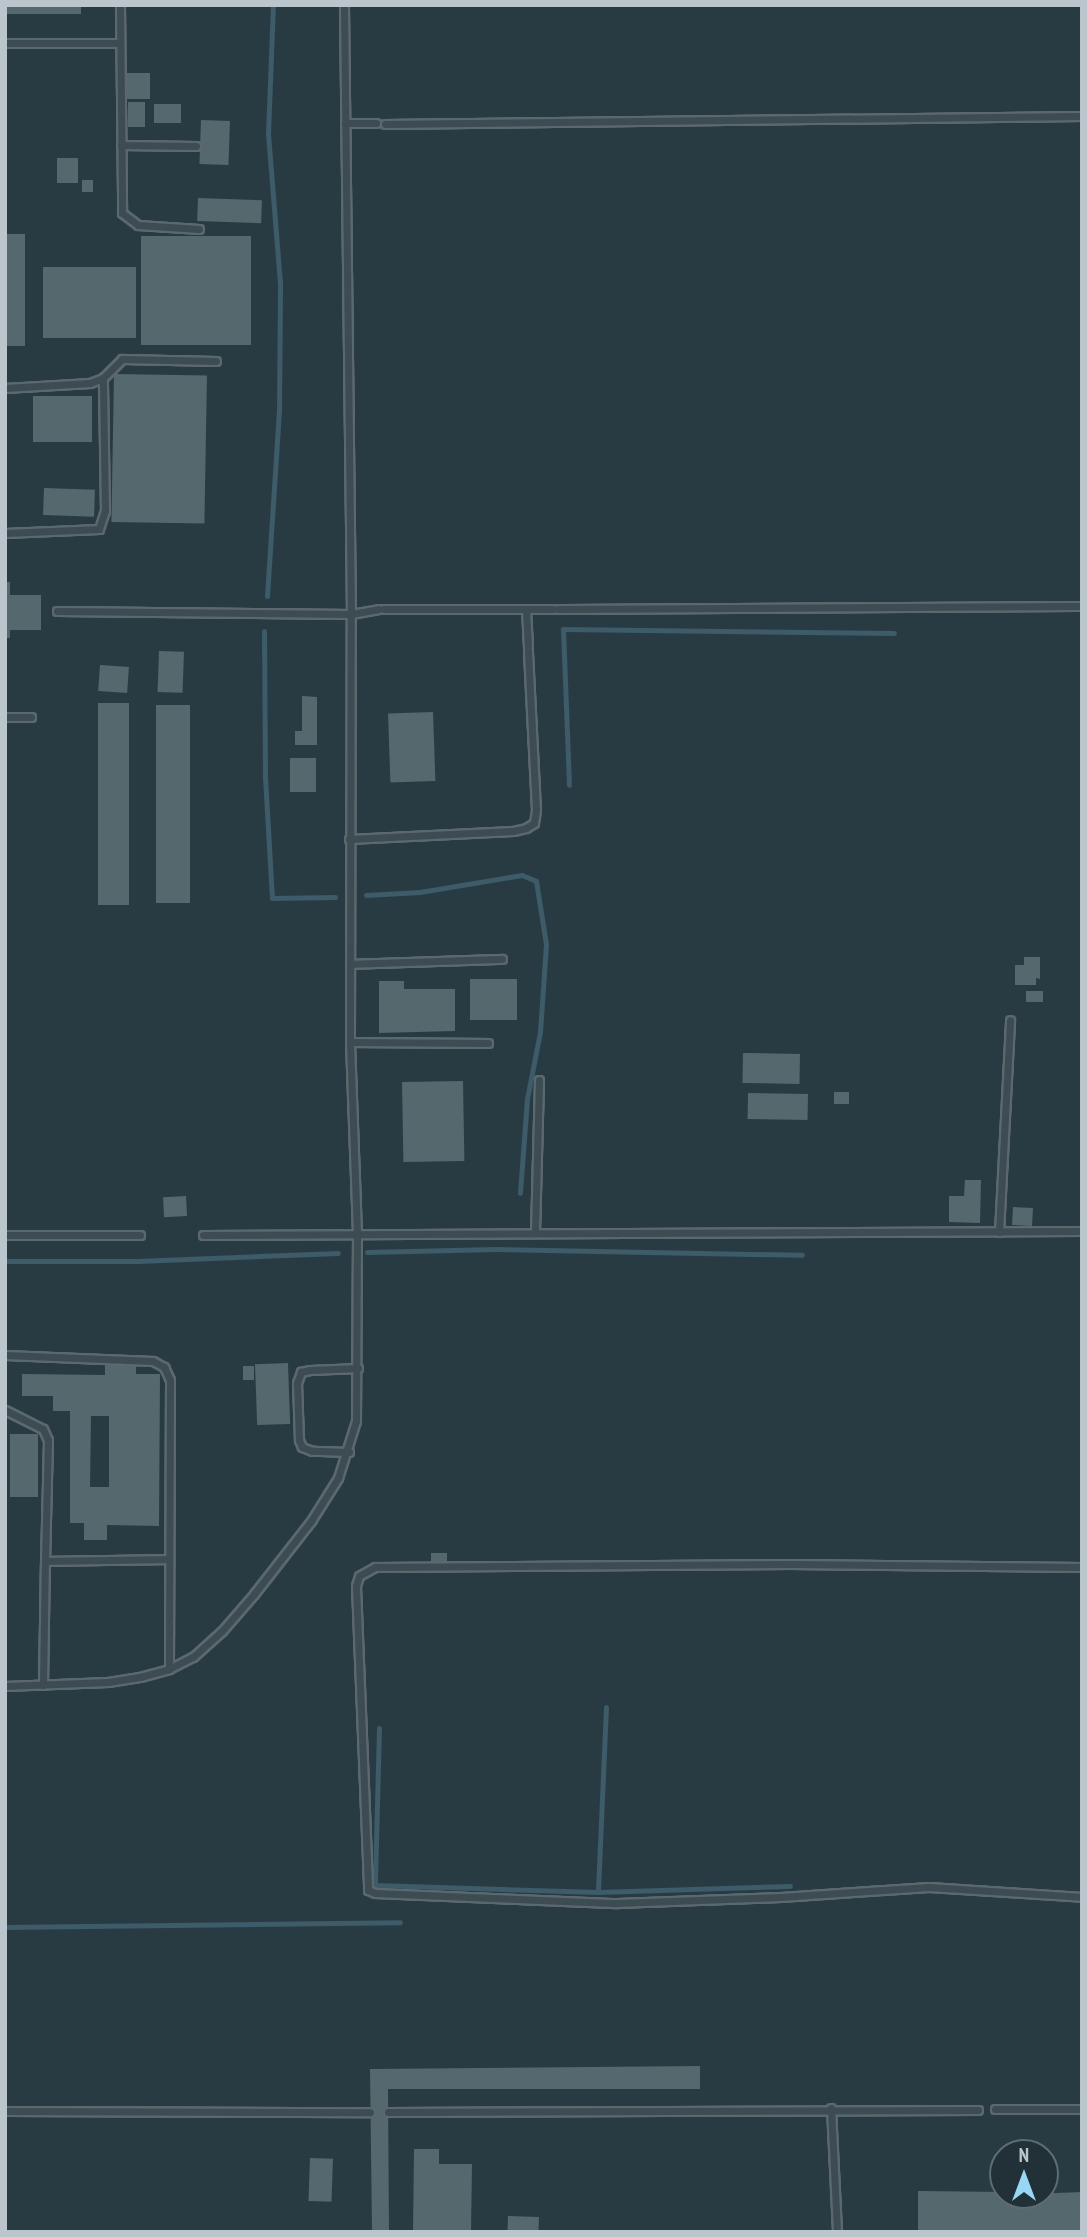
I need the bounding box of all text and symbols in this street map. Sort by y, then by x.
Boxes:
north arrow [989,2139,1059,2209]
text: N [1019,2143,1029,2167]

